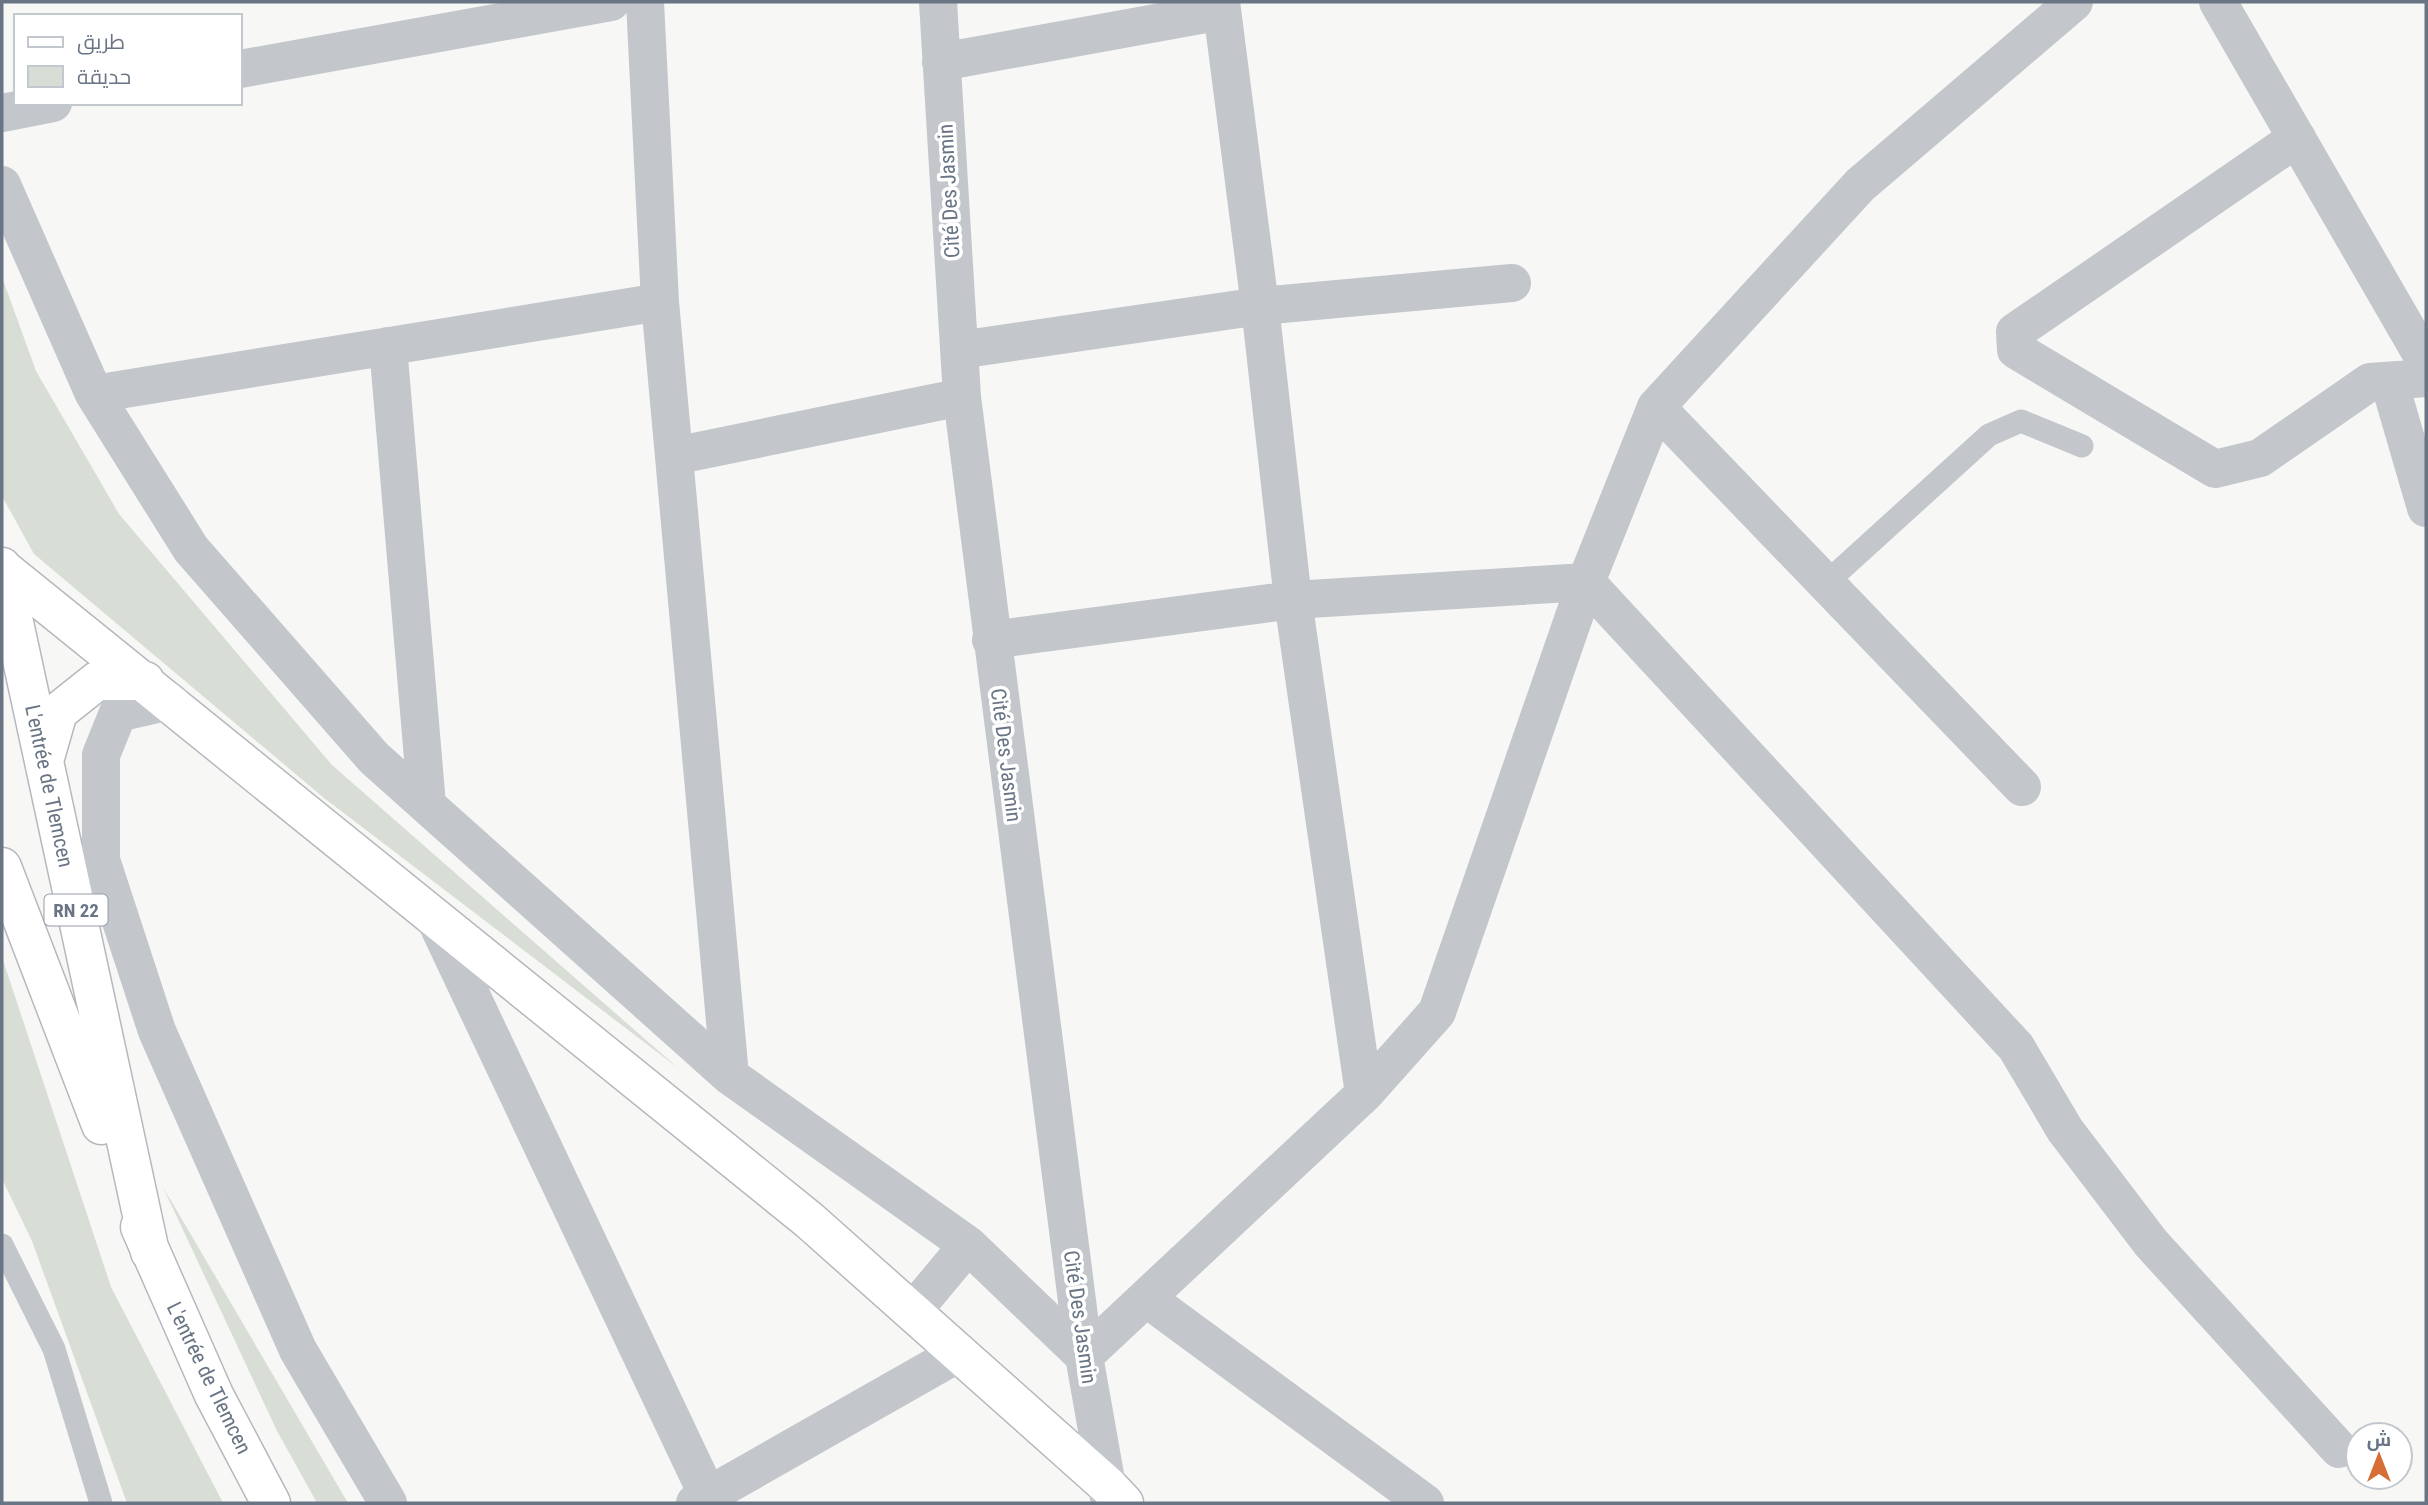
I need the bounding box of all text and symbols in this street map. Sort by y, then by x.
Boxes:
legend [14,14,242,105]
text: طريق [77,30,125,55]
text: حديقة [77,65,131,89]
street label: Cité Des Jasmin [933,123,965,259]
street label: Cité Des Jasmin [986,687,1026,823]
street label: L'entrée de Tlemcen [20,702,78,870]
road number: RN 22 [44,894,108,926]
street label: Cité Des Jasmin [1059,1249,1101,1385]
street label: L'entrée de Tlemcen [162,1298,256,1458]
north arrow [2344,1421,2414,1491]
text: ش [2367,1428,2391,1451]

